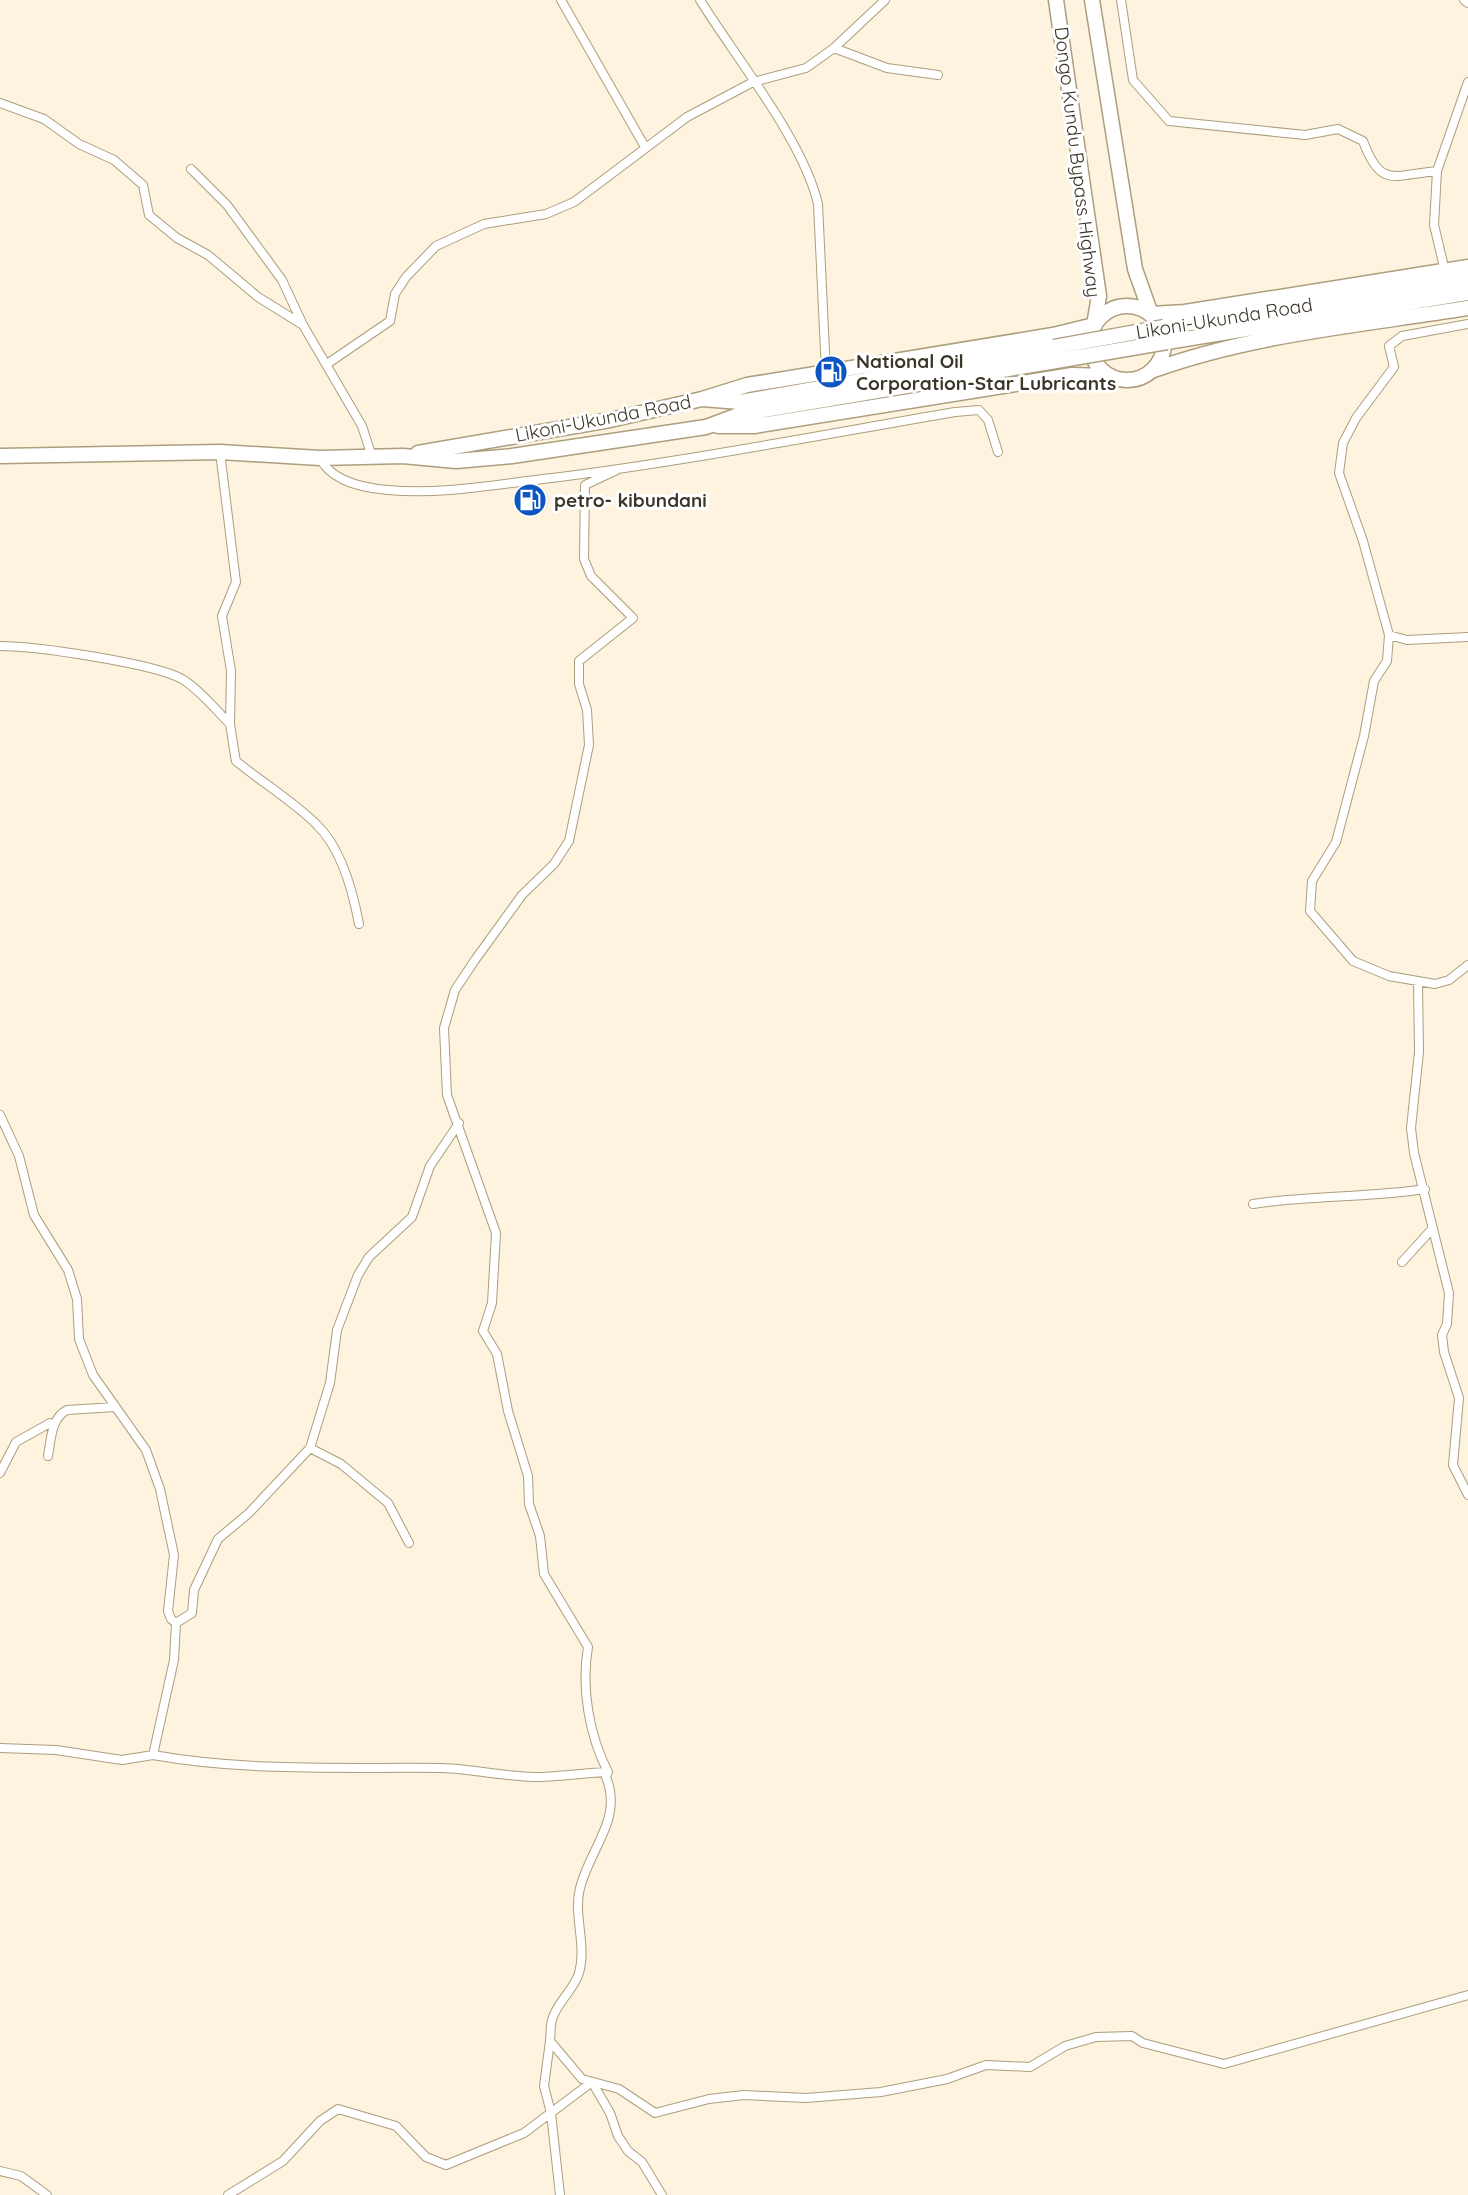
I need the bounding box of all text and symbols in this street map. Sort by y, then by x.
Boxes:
street label: Dongo Kundu Bypass Highway [1049,25,1107,299]
street label: Likoni-Ukunda Road [1134,292,1314,344]
place label: National Oil Corporation-Star Lubricants [856,349,1116,395]
fuel station icon: National Oil Corporation-Star Lubricants [812,353,850,391]
street label: Likoni-Ukunda Road [513,389,693,447]
fuel station icon: petro- kibundani [511,481,549,519]
place label: petro- kibundani [554,488,707,512]

